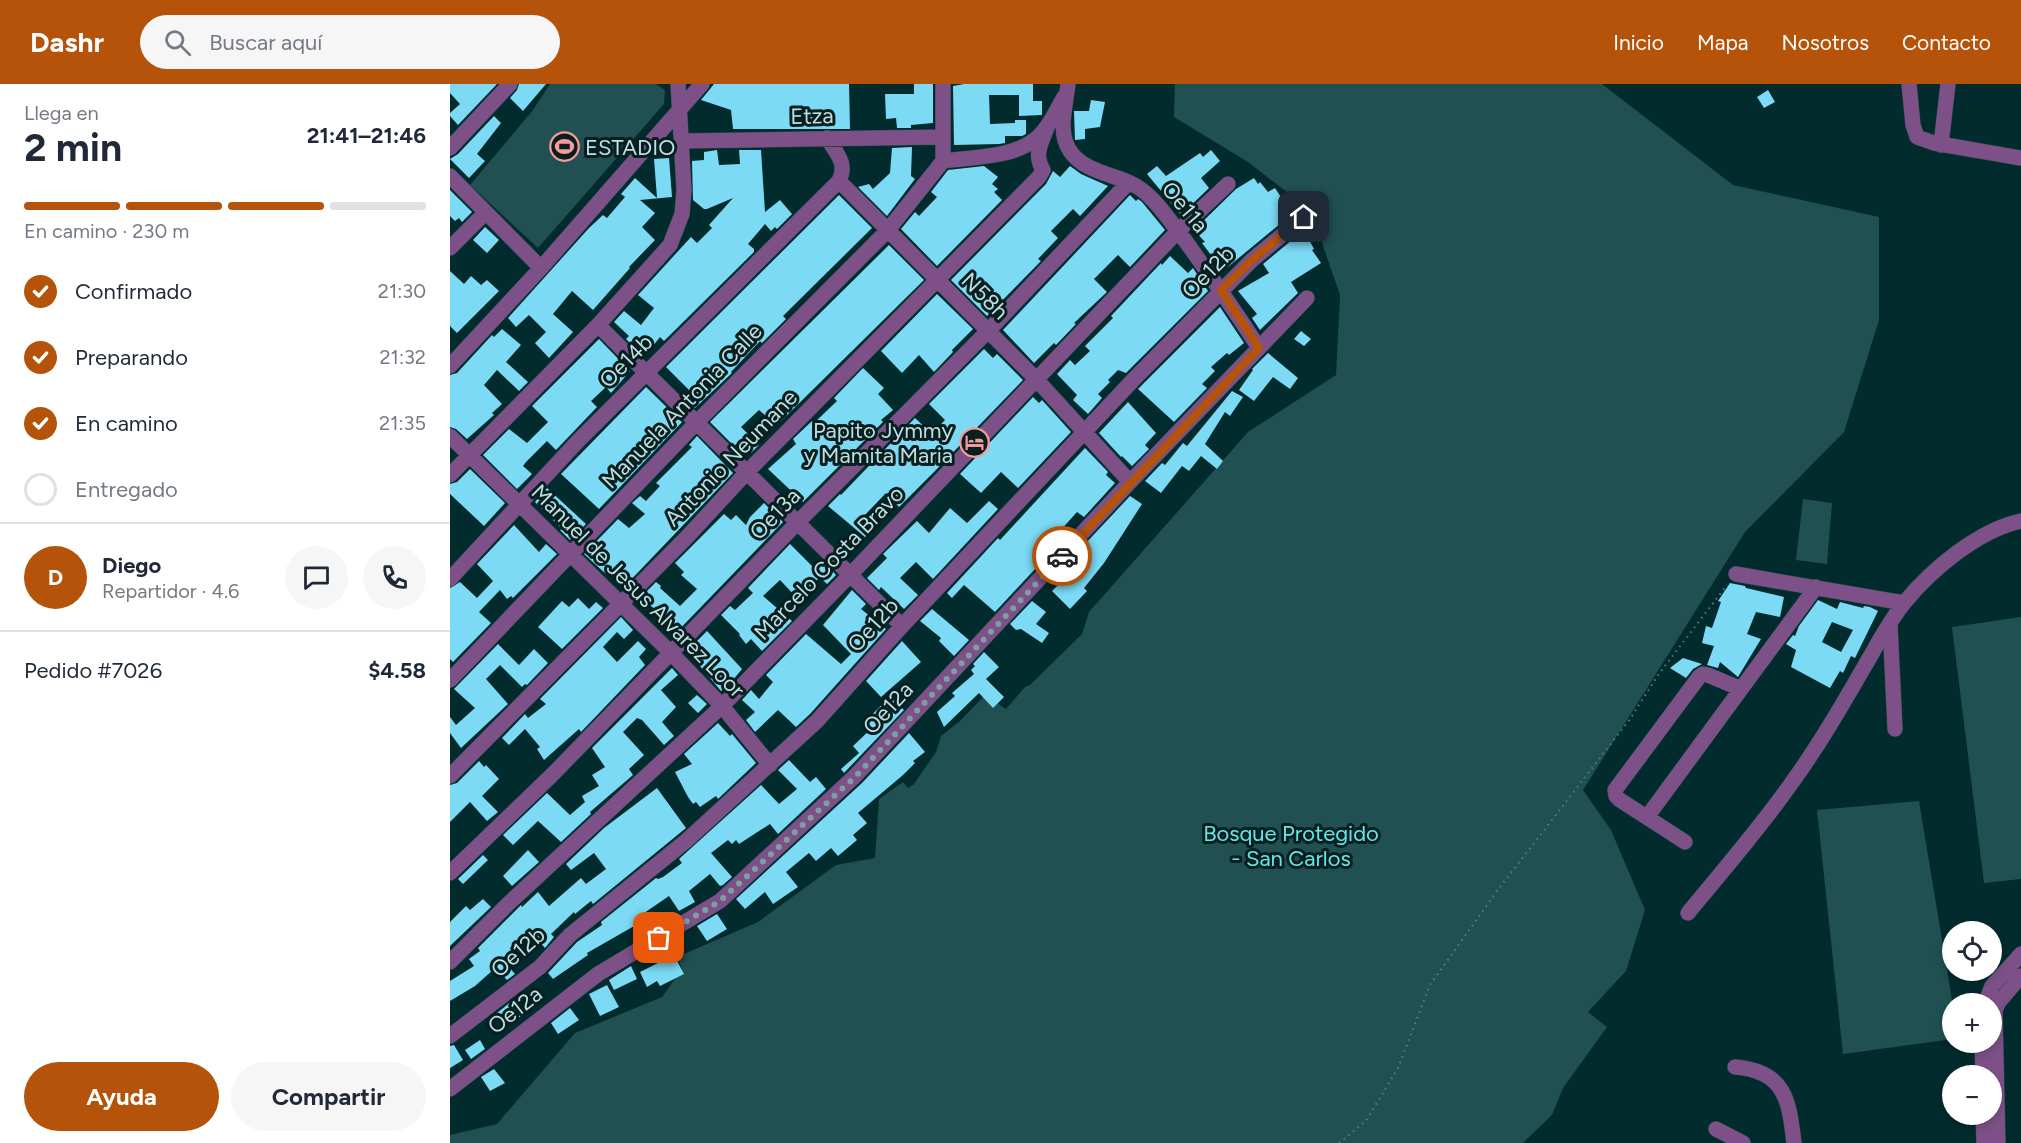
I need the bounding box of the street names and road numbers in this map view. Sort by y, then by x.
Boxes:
street label: Etza [790,102,834,130]
street label: Oe11a [1156,176,1214,238]
street label: Oe12b [1176,240,1240,304]
street label: N58h [956,267,1014,325]
street label: Manuela Antonia Calle [596,318,768,494]
street label: Oe14b [594,329,658,393]
street label: Antonio Neumane [659,384,803,532]
street label: Manuel de Jesus Alvarez Loor [526,479,751,704]
street label: Marcelo Costa Bravo [748,480,910,646]
street label: Oe13a [744,483,806,545]
street label: Oe12b [842,592,904,658]
street label: Oe12a [857,676,919,740]
street label: Oe12b [485,921,551,983]
street label: Oe12a [482,980,548,1040]

